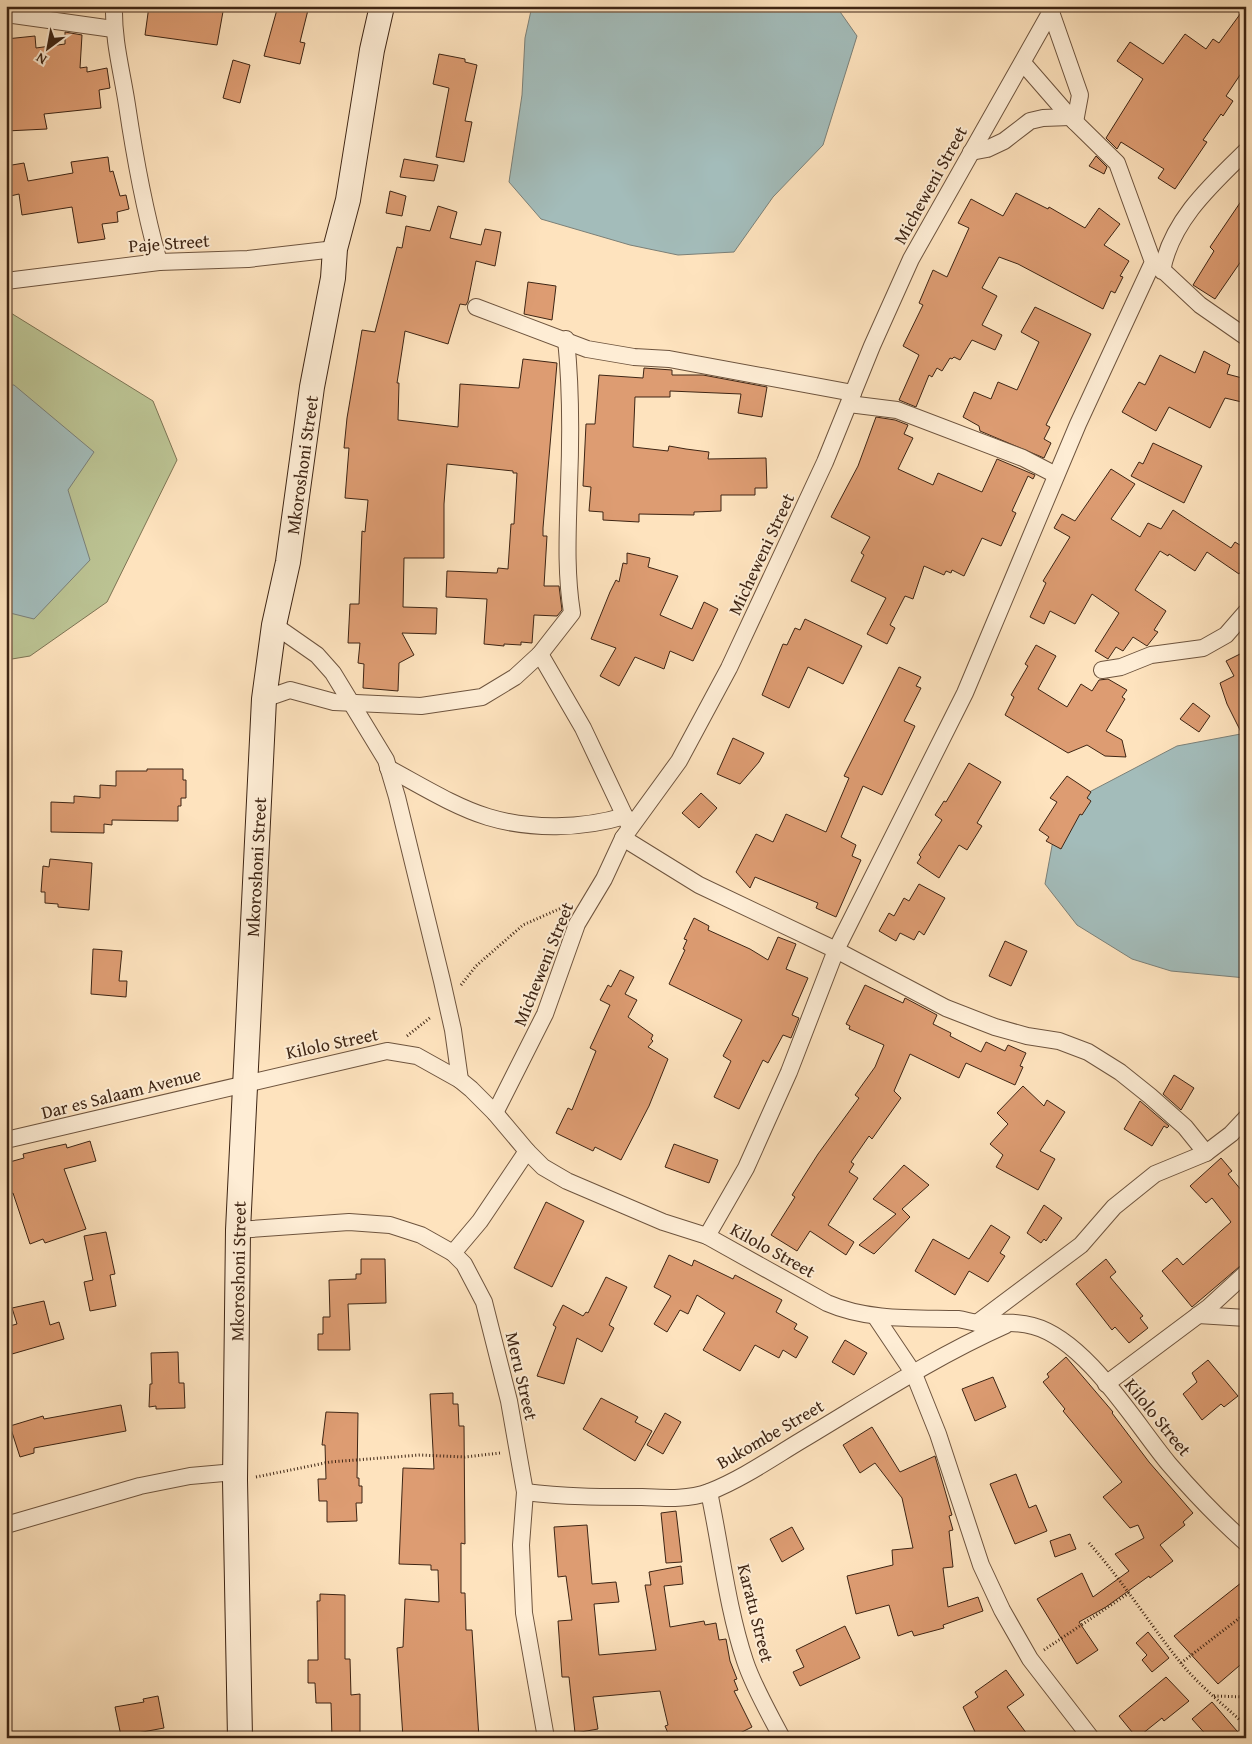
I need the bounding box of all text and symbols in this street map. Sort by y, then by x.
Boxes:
north arrow [22,22,72,72]
text: N [31,48,50,70]
street label: Micheweni Street [886,120,974,249]
street label: Paje Street [128,227,211,259]
street label: Mkoroshoni Street [279,393,325,536]
street label: Micheweni Street [721,488,801,619]
street label: Mkoroshoni Street [239,796,273,938]
street label: Micheweni Street [506,897,580,1030]
street label: Kilolo Street [283,1020,381,1066]
street label: Dar es Salaam Avenue [38,1060,204,1126]
street label: Mkoroshoni Street [223,1200,253,1341]
street label: Kilolo Street [725,1215,821,1285]
street label: Meru Street [499,1329,545,1423]
street label: Kilolo Street [1118,1372,1198,1462]
street label: Bukombe Street [711,1392,829,1476]
street label: Karatu Street [731,1561,781,1666]

